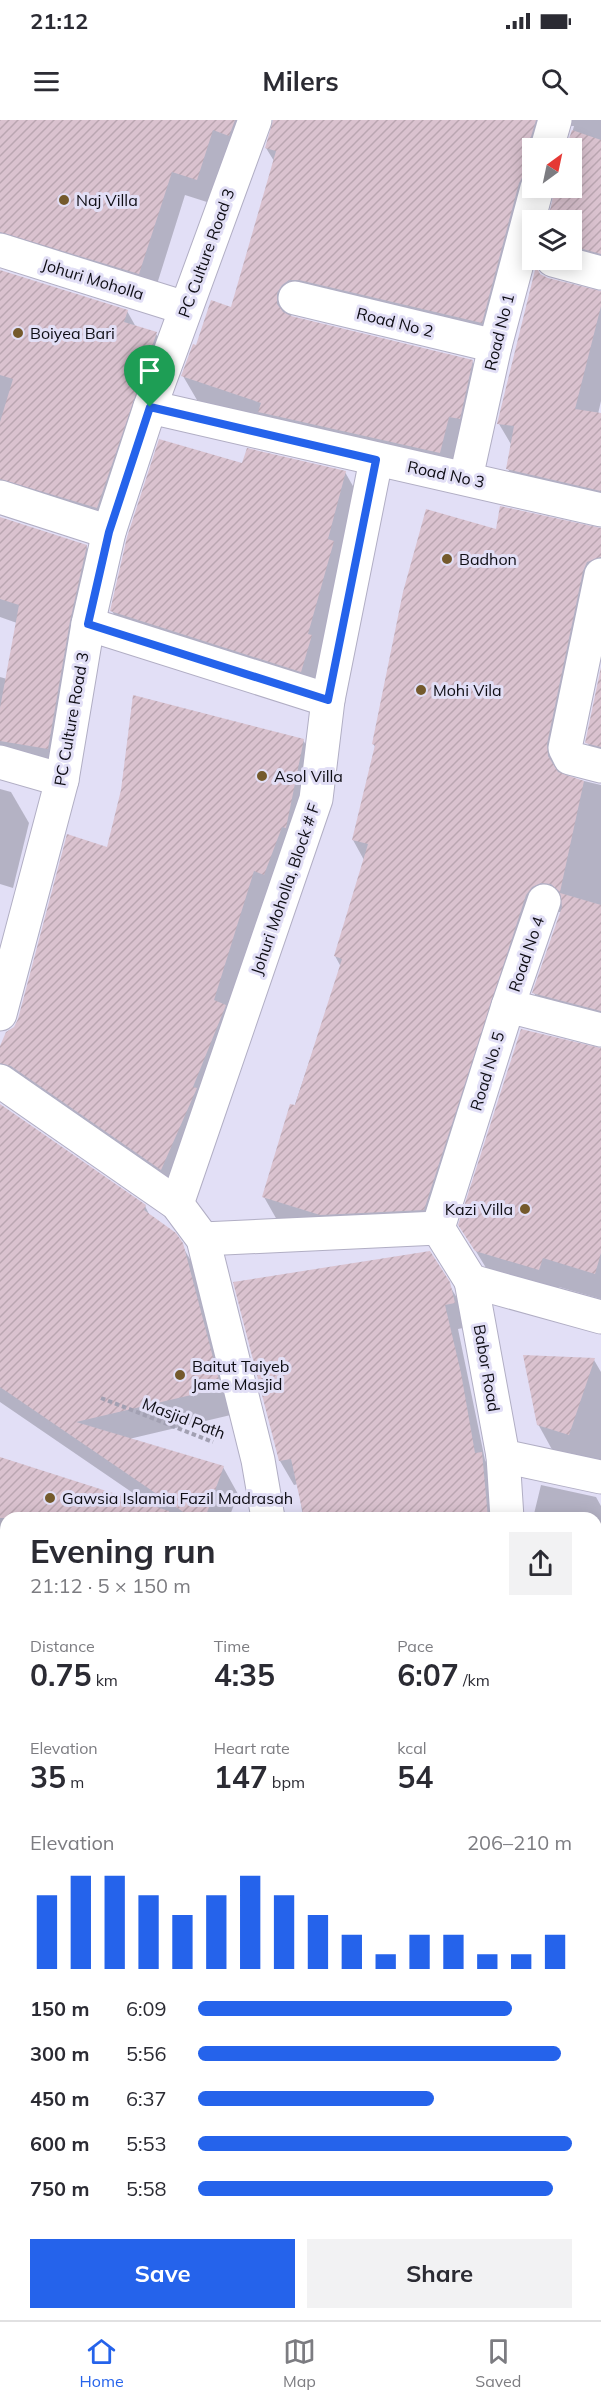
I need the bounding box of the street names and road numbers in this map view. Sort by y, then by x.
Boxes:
street label: PC Culture Road 3 [173,186,239,320]
street label: Johuri Moholla [40,254,146,304]
street label: Road No 1 [480,292,518,372]
street label: Road No 2 [355,303,435,341]
street label: Road No 3 [406,456,486,492]
street label: PC Culture Road 3 [49,650,93,788]
street label: Johuri Moholla, Block # F [246,801,324,977]
street label: Road No 4 [504,913,548,994]
street label: Road No. 5 [466,1029,508,1113]
street label: Babor Road [469,1323,505,1413]
street label: Masjid Path [140,1393,228,1443]

